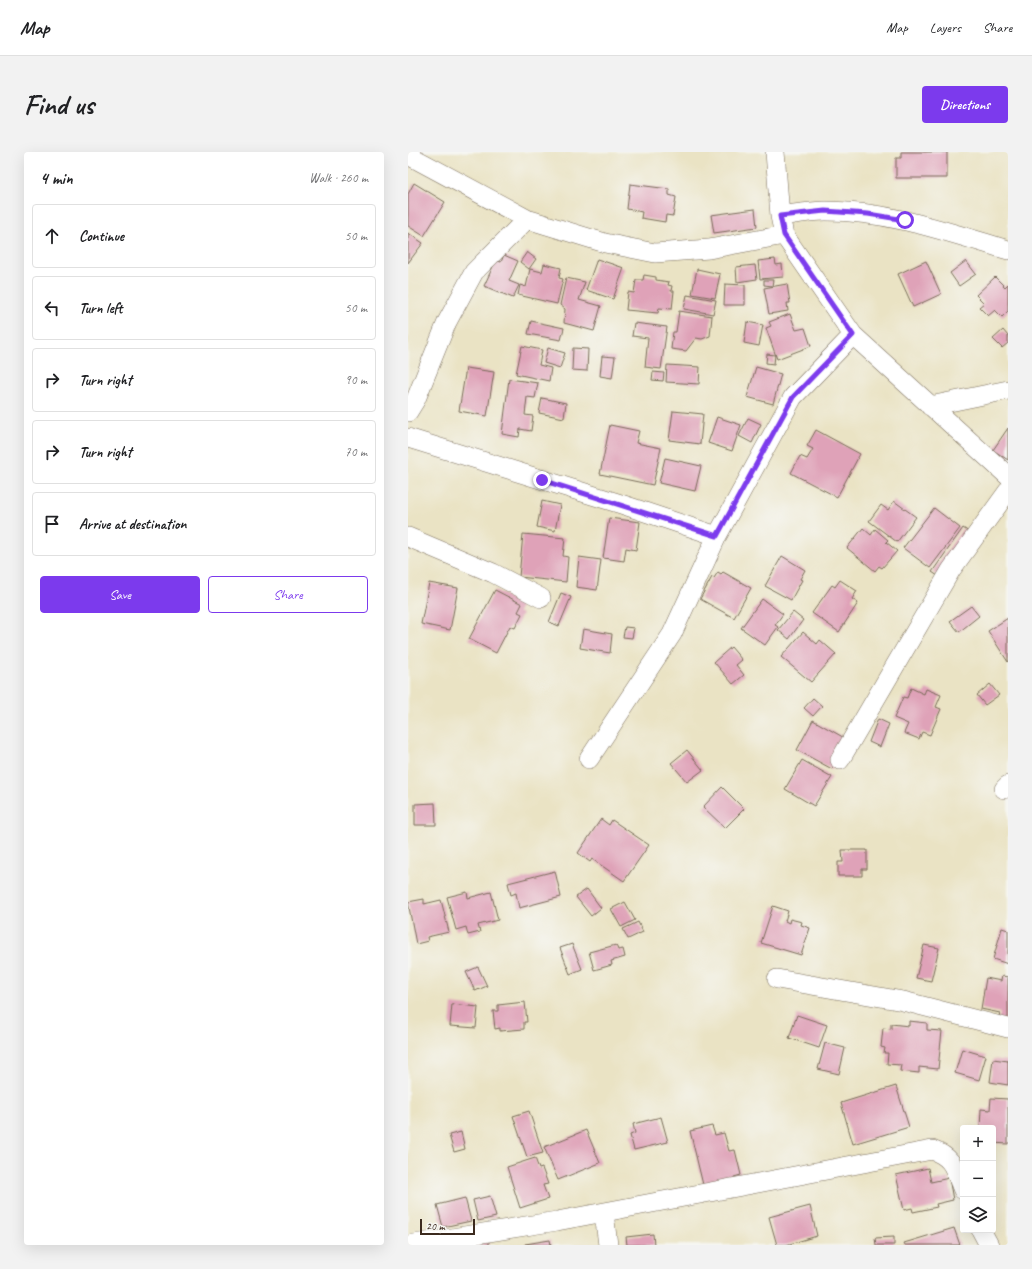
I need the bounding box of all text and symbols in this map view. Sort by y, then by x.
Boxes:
text: Map [20,16,50,40]
text: Map [886,19,908,36]
text: Layers [930,19,961,36]
text: Share [983,19,1012,36]
button: Directions [922,86,1008,123]
text: Find us [24,87,94,122]
text: 4 min [40,168,73,189]
text: Walk · 260 m [309,170,368,186]
route start [896,211,914,229]
icon: ahead [41,225,63,247]
text: Continue [79,227,124,246]
text: 50 m [345,228,367,244]
icon: left [41,297,63,319]
text: Turn left [79,299,122,318]
text: 50 m [345,300,367,316]
icon: right [41,369,63,391]
text: Turn right [79,371,132,390]
text: 90 m [345,372,367,388]
icon: right [41,441,63,463]
text: Turn right [79,443,132,462]
text: 70 m [345,444,367,460]
route end [533,471,551,489]
icon: arrive [41,513,63,535]
text: Arrive at destination [79,515,186,534]
button: Save [40,576,200,613]
button: Share [208,576,368,613]
map controls [960,1125,996,1233]
button: + [960,1125,996,1161]
button: − [960,1161,996,1197]
button: layers [960,1197,996,1233]
scale bar [420,1217,475,1236]
text: 20 m [426,1219,445,1233]

